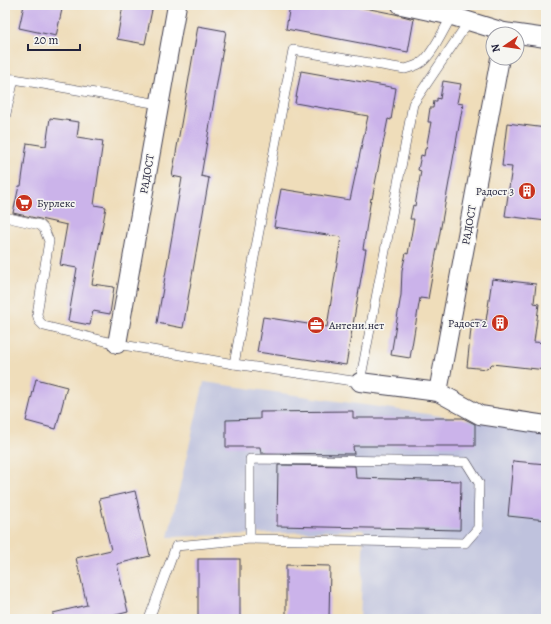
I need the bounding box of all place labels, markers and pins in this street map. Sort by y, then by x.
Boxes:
building icon: Радост 3 [517,181,537,201]
place label: Радост 3 [476,184,514,199]
supermarket icon: Бурлекс [14,193,34,213]
place label: Бурлекс [37,196,75,211]
building icon: Радост 2 [490,313,510,333]
office icon: Антени.нет [306,315,326,335]
place label: Радост 2 [448,316,487,331]
place label: Антени.нет [328,318,384,333]

